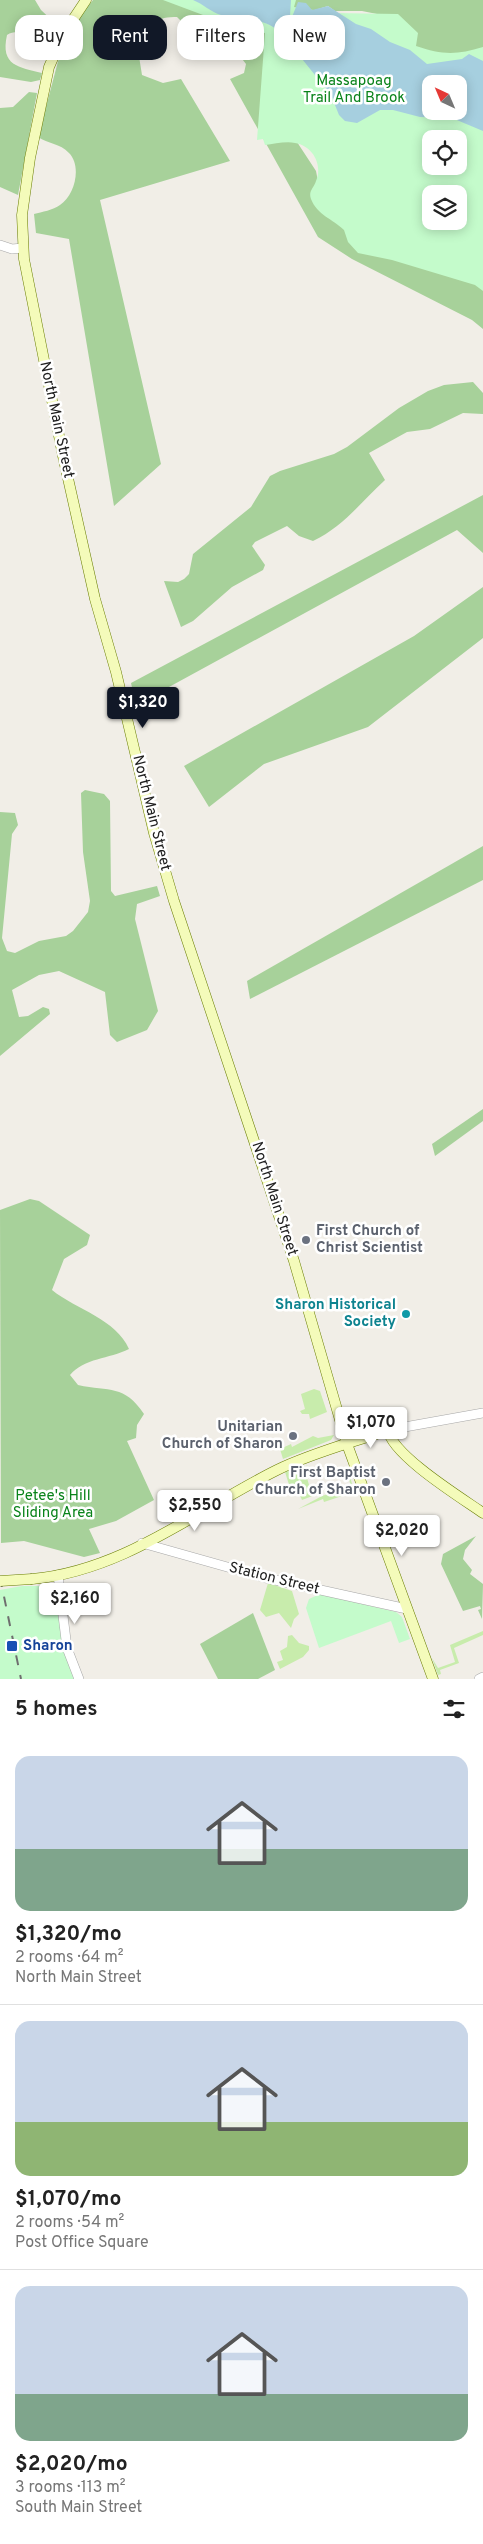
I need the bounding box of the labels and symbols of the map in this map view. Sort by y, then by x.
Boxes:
park label: Massapoag Trail And Brook [303,72,405,108]
north arrow [422,75,468,120]
street label: North Main Street [34,360,78,480]
pin: $1,320 [102,686,184,729]
street label: North Main Street [127,753,175,873]
street label: North Main Street [247,1140,301,1258]
place label: First Church of Christ Scientist [316,1222,423,1258]
marker: First Church of Christ Scientist [300,1234,312,1246]
place label: Sharon Historical Society [275,1296,396,1332]
marker: Sharon Historical Society [400,1308,412,1320]
pin: $1,070 [330,1406,412,1449]
place label: Unitarian Church of Sharon [162,1418,283,1454]
marker: Unitarian Church of Sharon [287,1430,299,1442]
place label: First Baptist Church of Sharon [255,1464,376,1500]
marker: First Baptist Church of Sharon [380,1476,392,1488]
park label: Petee's Hill Sliding Area [13,1487,93,1523]
pin: $2,550 [154,1490,236,1532]
pin: $2,020 [361,1514,443,1557]
street label: Station Street [227,1559,321,1599]
pin: $2,160 [34,1582,116,1625]
place label: Sharon [23,1637,73,1656]
marker: Sharon [5,1639,19,1653]

